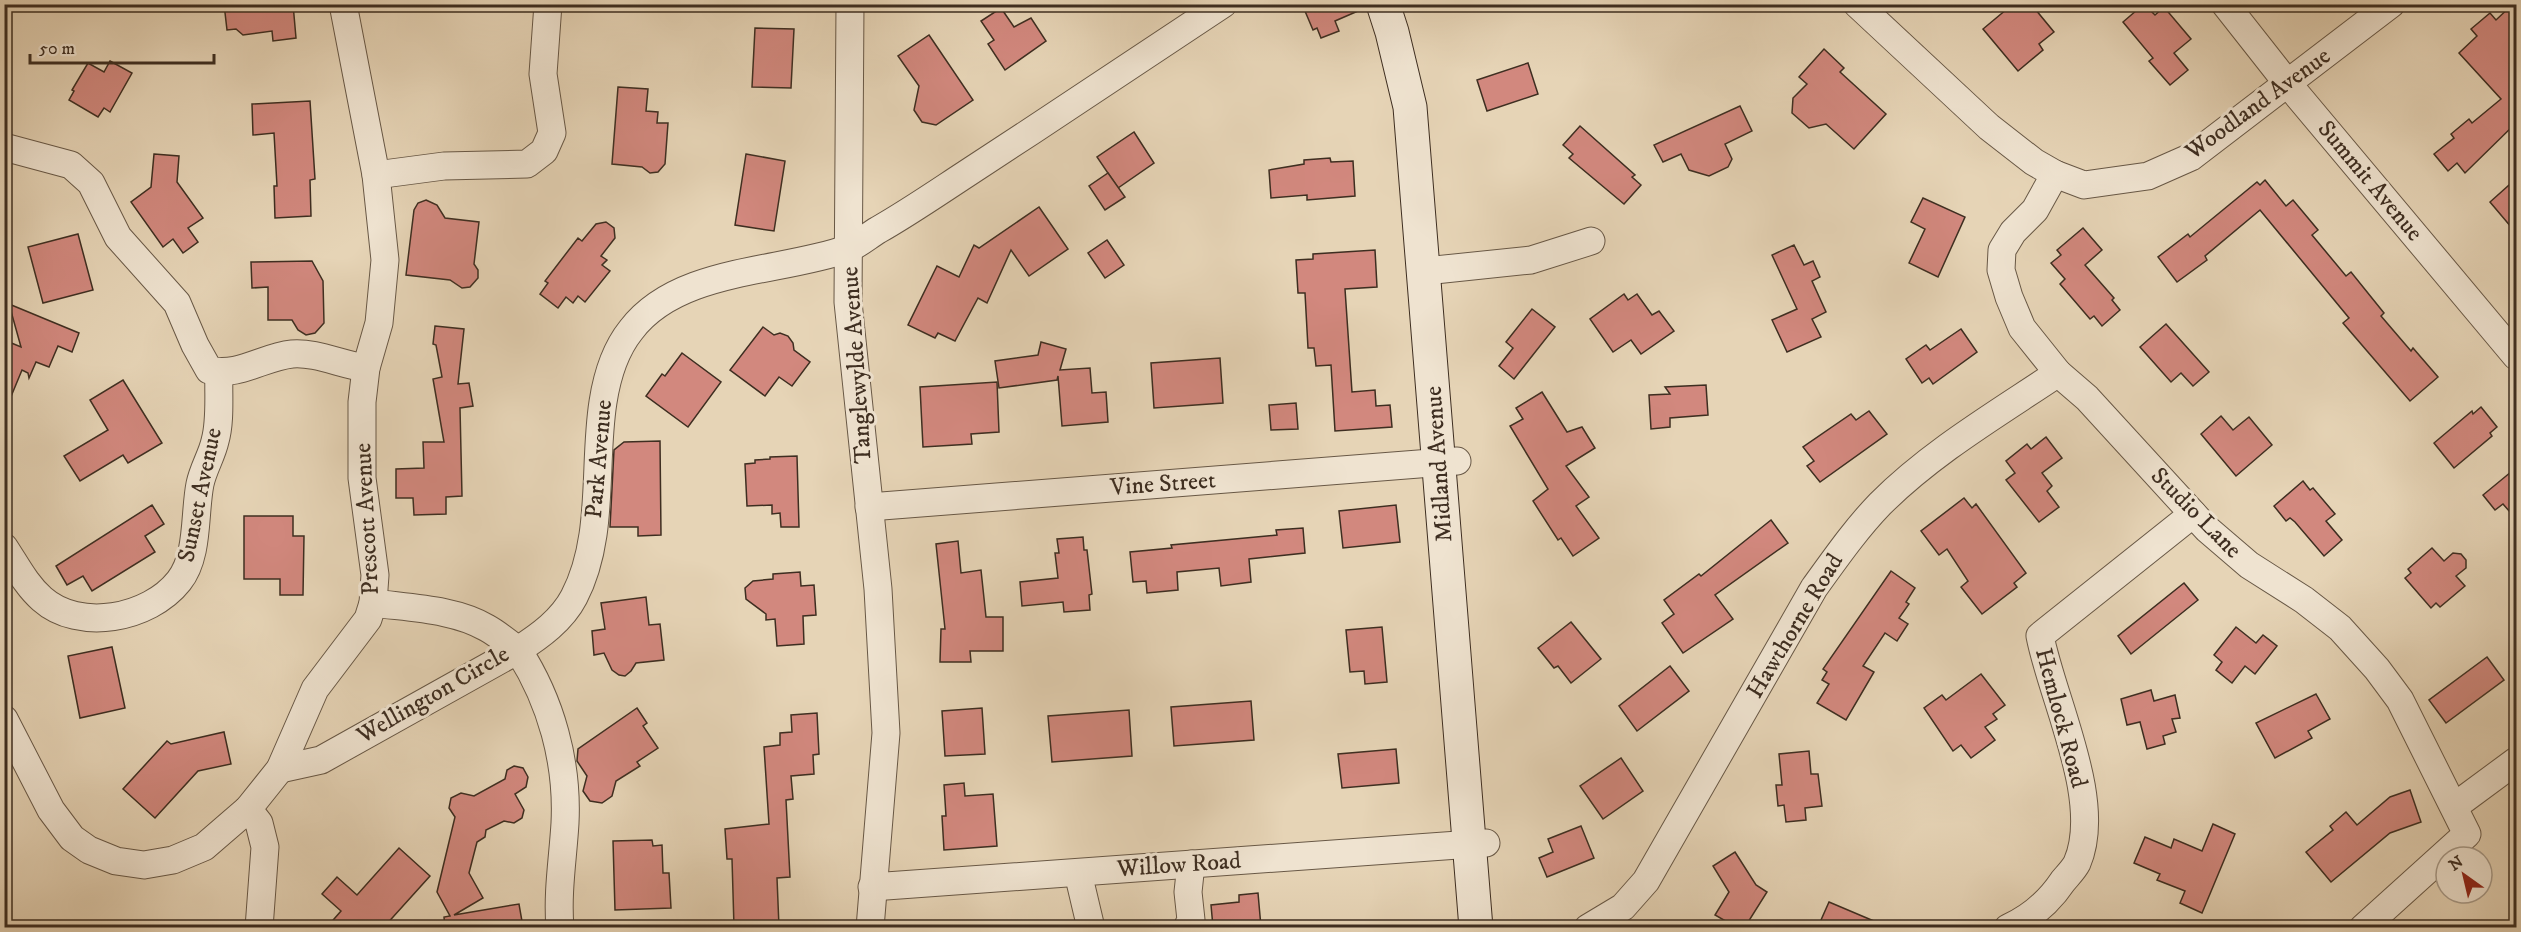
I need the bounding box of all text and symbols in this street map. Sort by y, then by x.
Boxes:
scale bar [30,27,214,65]
text: 50 m [39,38,75,60]
street label: Woodland Avenue [2179,41,2337,167]
street label: Summit Avenue [2311,115,2429,248]
street label: Tanglewylde Avenue [835,266,879,464]
street label: Midland Avenue [1419,385,1459,543]
street label: Park Avenue [579,398,619,520]
street label: Sunset Avenue [171,425,229,565]
street label: Prescott Avenue [348,442,386,596]
street label: Studio Lane [2144,461,2248,565]
street label: Vine Street [1108,465,1217,503]
street label: Hawthorne Road [1740,548,1850,704]
street label: Wellington Circle [351,639,515,751]
street label: Hemlock Road [2028,645,2094,791]
north arrow [2434,845,2494,905]
street label: Willow Road [1115,846,1242,884]
text: N [2445,851,2467,875]

